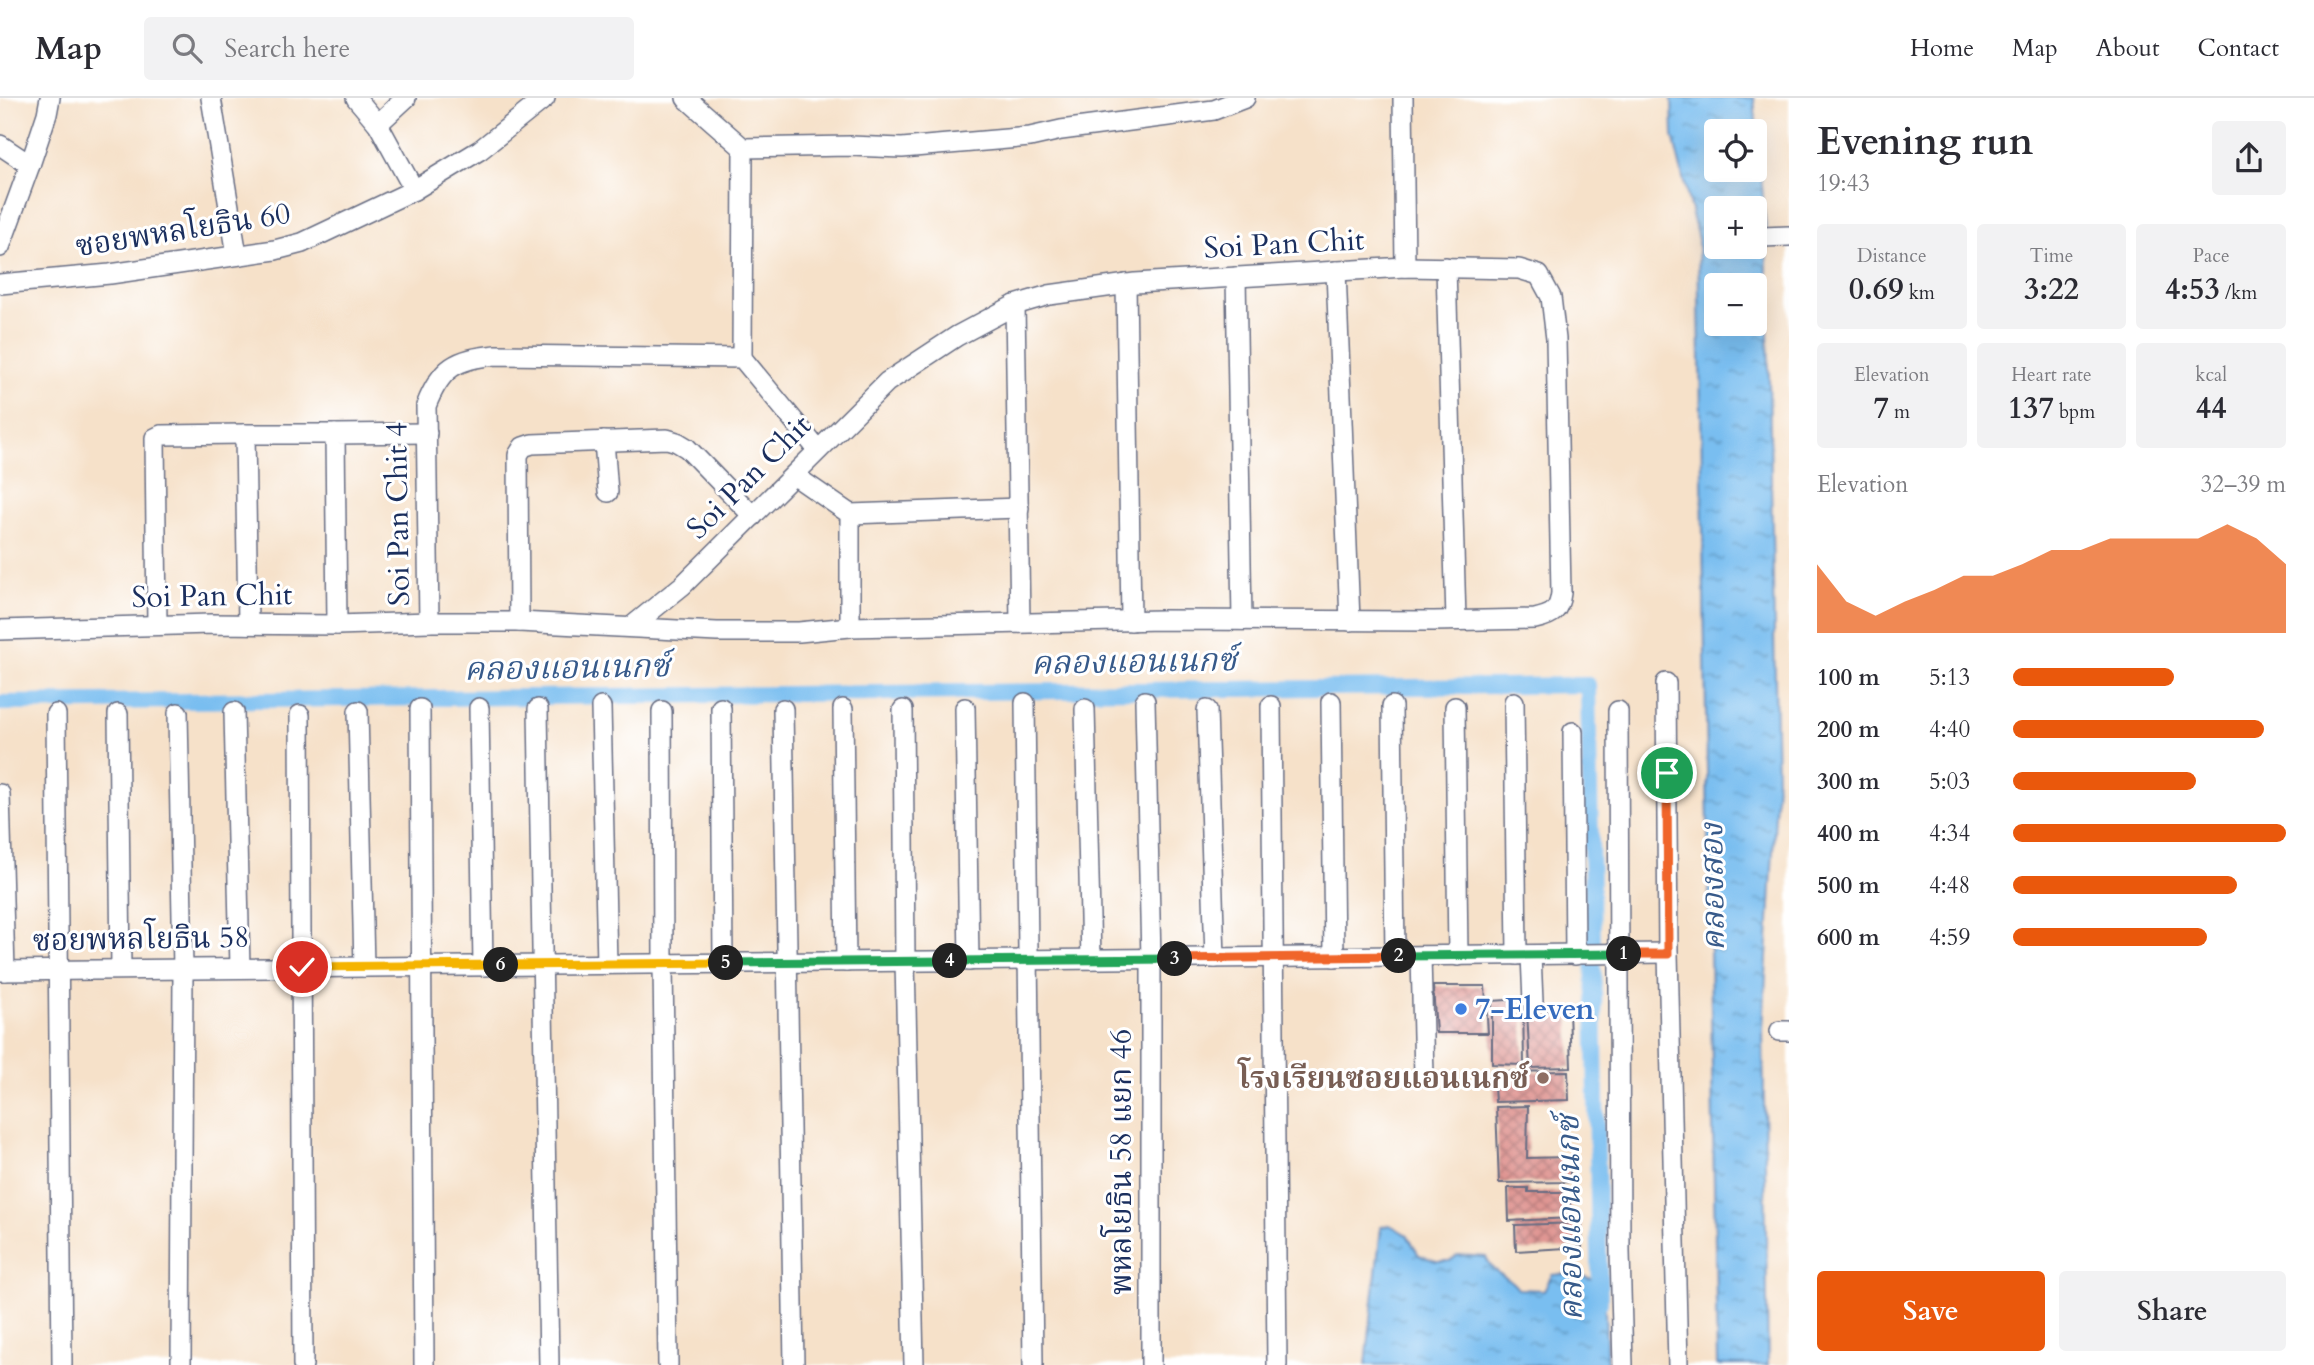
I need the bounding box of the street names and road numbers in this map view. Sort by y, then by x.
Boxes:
street label: ซอยพหลโยธิน 60 [72,192,293,267]
street label: Soi Pan Chit [1203,219,1366,269]
street label: Soi Pan Chit [678,405,821,548]
street label: Soi Pan Chit 4 [376,422,420,606]
street label: Soi Pan Chit [131,574,293,618]
street label: ซอยพหลโยธิน 58 [32,916,250,961]
street label: พหลโยธิน 58 แยก 46 [1100,1029,1142,1295]

